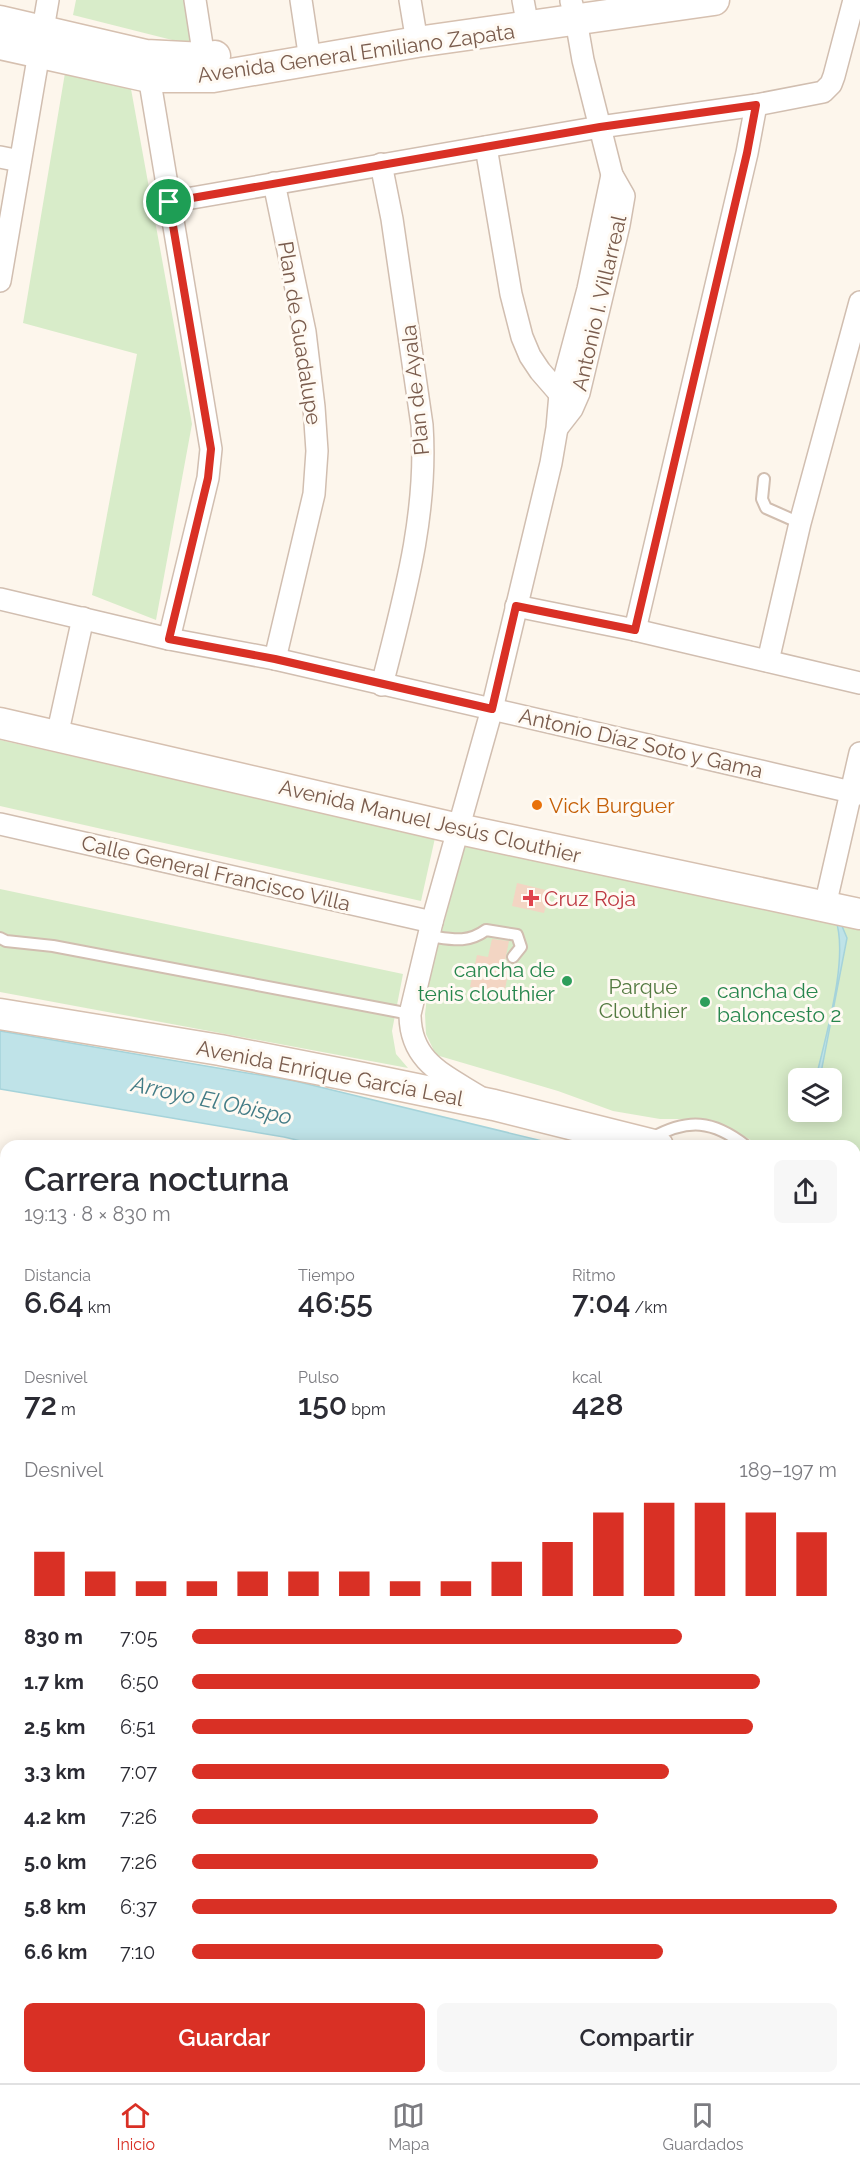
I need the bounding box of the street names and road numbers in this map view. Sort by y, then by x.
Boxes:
street label: Avenida General Emiliano Zapata [196,18,516,88]
street label: Antonio I. Villarreal [567,212,631,393]
street label: Plan de Guadalupe [273,239,327,427]
street label: Plan de Ayala [396,324,434,456]
street label: Antonio Díaz Soto y Gama [517,703,765,783]
street label: Avenida Manuel Jesús Clouthier [277,774,584,868]
street label: Calle General Francisco Villa [79,830,353,916]
street label: Avenida Enrique García Leal [194,1035,466,1111]

